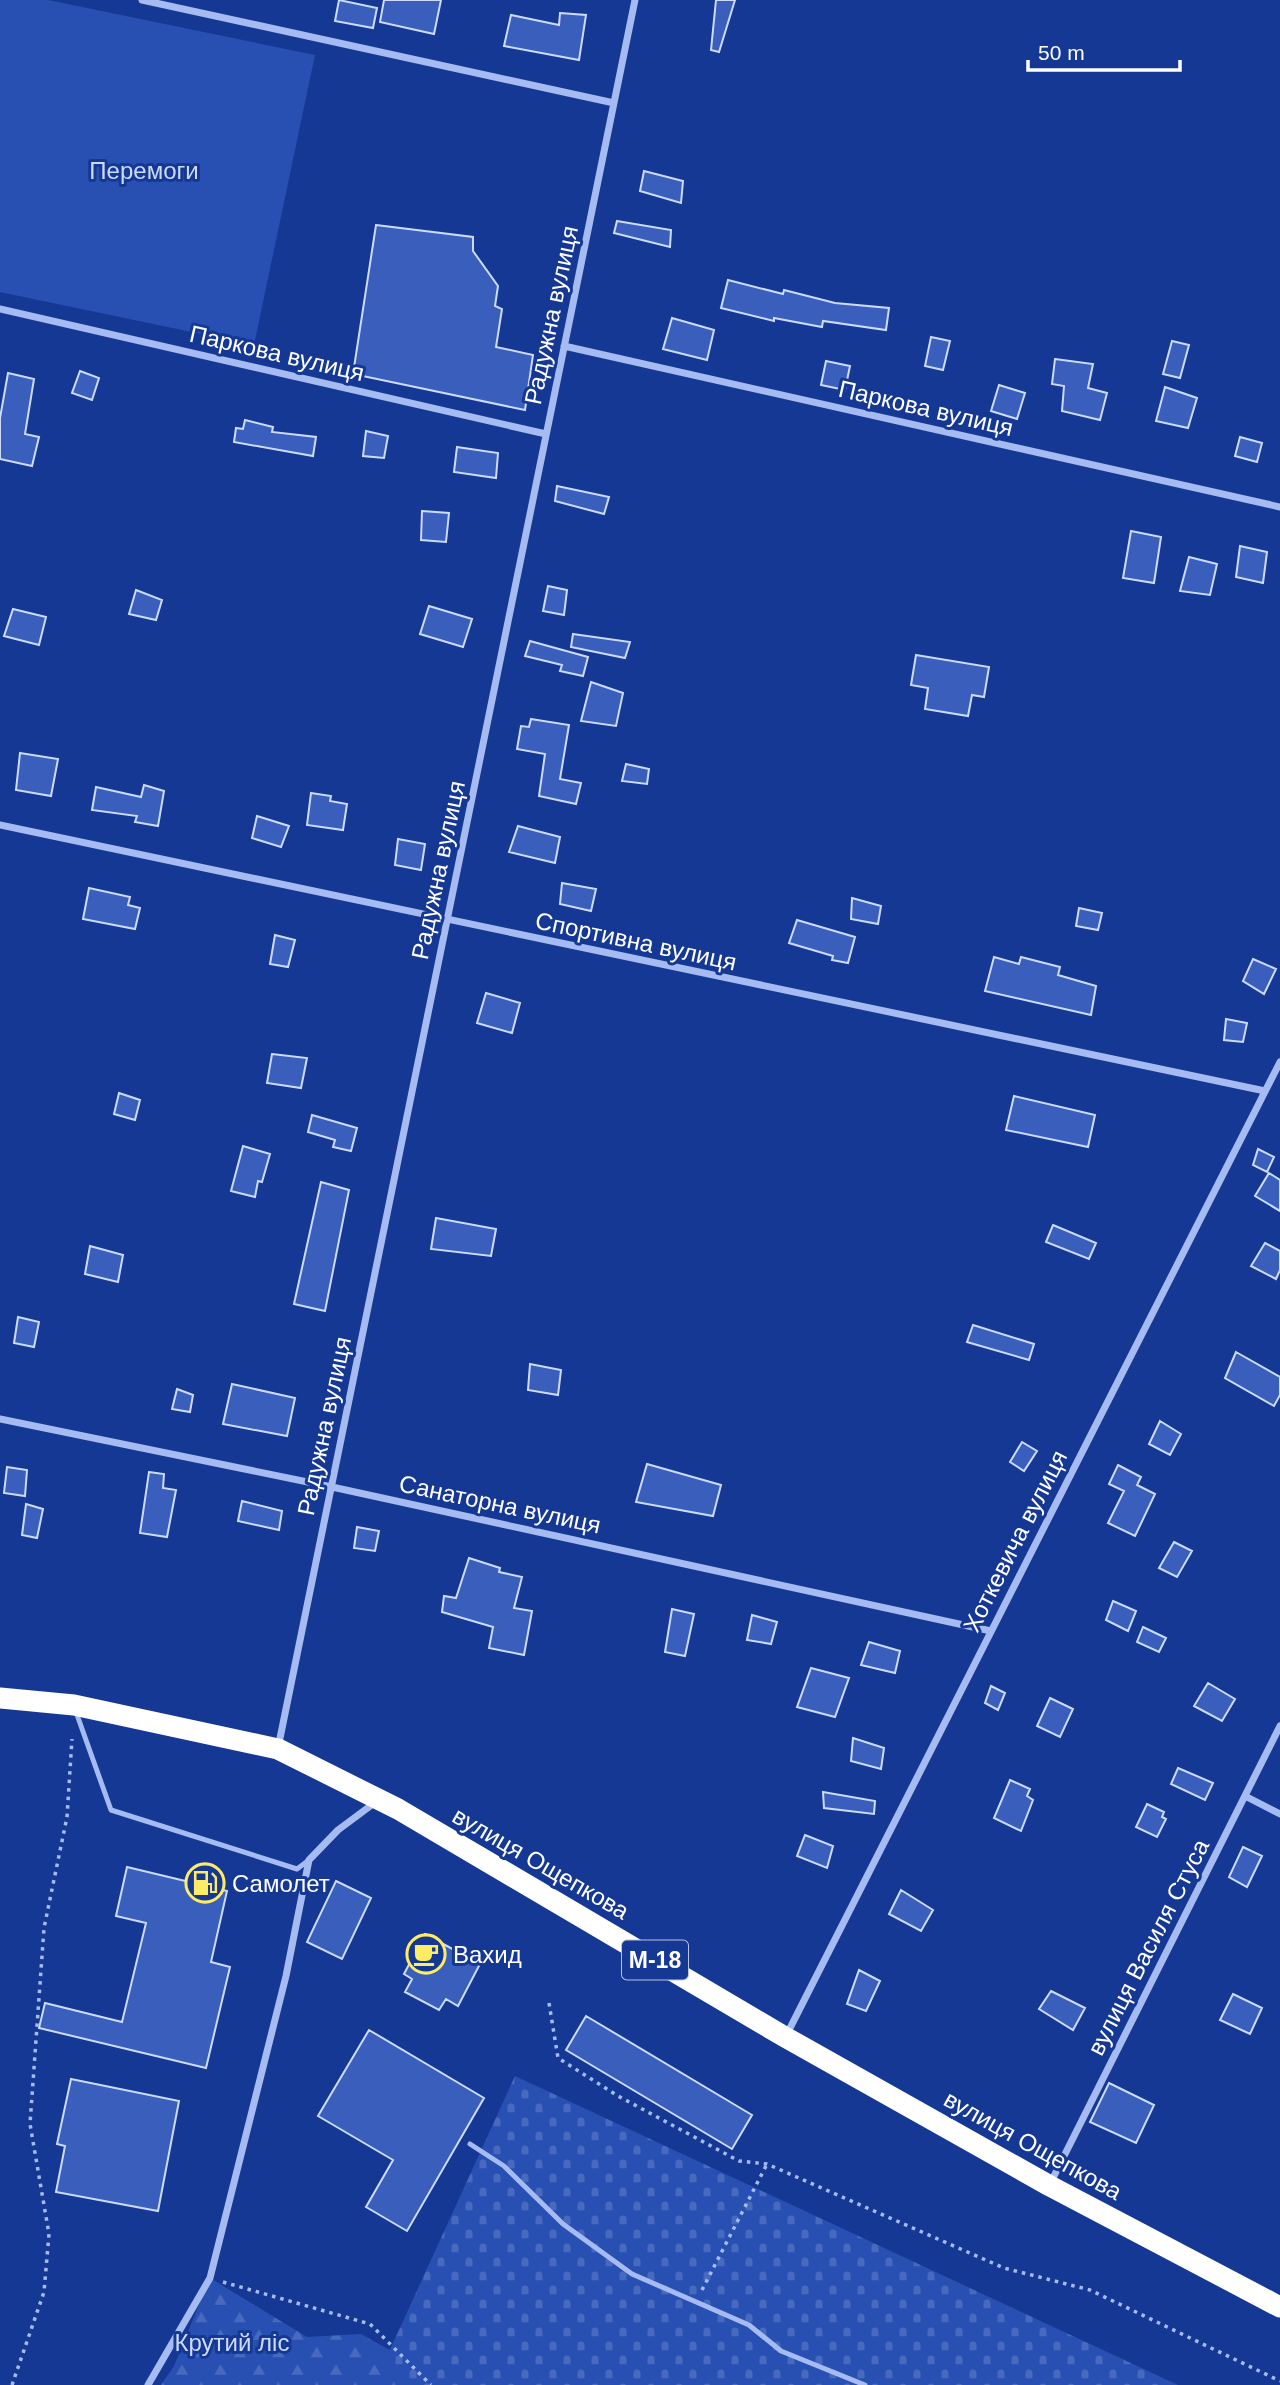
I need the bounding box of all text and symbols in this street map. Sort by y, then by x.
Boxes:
scale bar [1028,28,1180,72]
text: 50 m [1038,41,1085,64]
park label: Перемоги [89,157,199,184]
street label: Радужна вулиця [519,223,583,407]
street label: Паркова вулиця [187,320,367,386]
street label: Паркова вулиця [836,375,1016,441]
street label: Радужна вулиця [406,778,470,962]
street label: Спортивна вулиця [533,907,739,975]
street label: Радужна вулиця [292,1334,356,1518]
street label: Хоткевича вулиця [958,1446,1072,1636]
street label: Санаторна вулиця [397,1469,603,1539]
street label: вулиця Ощепкова [448,1802,634,1925]
street label: вулиця Василя Стуса [1082,1834,1214,2059]
fuel station icon: Самолет [184,1862,226,1904]
place label: Самолет [232,1870,330,1897]
cafe icon: Вахид [405,1933,447,1975]
road number: М-18 [622,1940,688,1980]
place label: Вахид [453,1941,522,1968]
street label: вулиця Ощепкова [939,2085,1127,2205]
park label: Крутий ліс [175,2329,289,2356]

